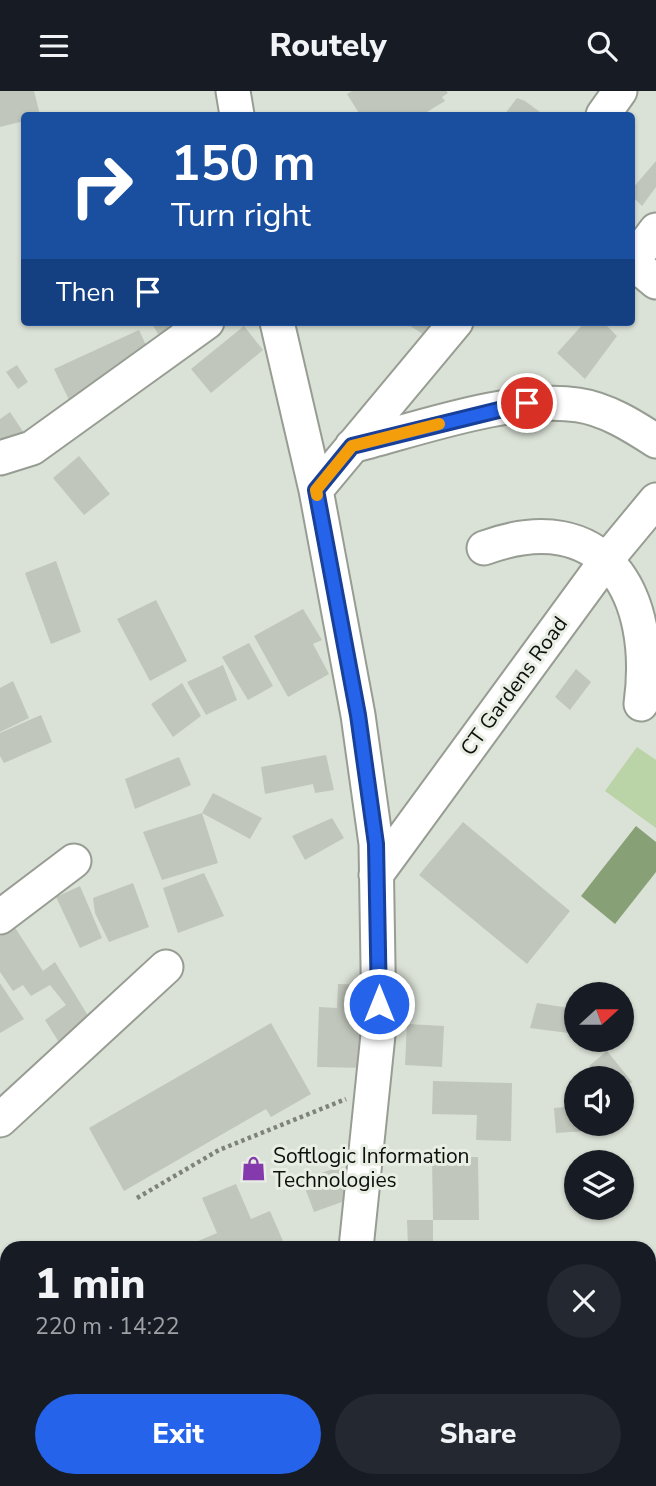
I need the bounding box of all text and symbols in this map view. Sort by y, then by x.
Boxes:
text: Routely [269,24,387,67]
icon: menu [35,27,73,65]
icon: search [583,27,621,65]
text: 150 m [171,130,315,197]
icon: right [56,140,147,231]
text: Turn right [171,194,311,237]
icon: arrive [129,273,167,311]
text: Then [56,275,115,310]
pin [497,373,557,433]
icon: arrive [508,384,546,422]
street label: CT Gardens Road [454,611,574,761]
position arrow [342,967,416,1041]
north arrow [564,982,634,1052]
map controls [564,982,634,1220]
button: sound [564,1066,634,1136]
place label: Softlogic Information Technologies [273,1142,470,1194]
button: layers [564,1150,634,1220]
shop icon: Softlogic Information Technologies [239,1154,267,1182]
text: 1 min [35,1256,145,1313]
button: close [547,1264,621,1338]
text: 220 m · 14:22 [35,1311,180,1342]
button: Exit [35,1394,321,1474]
button: Share [335,1394,621,1474]

